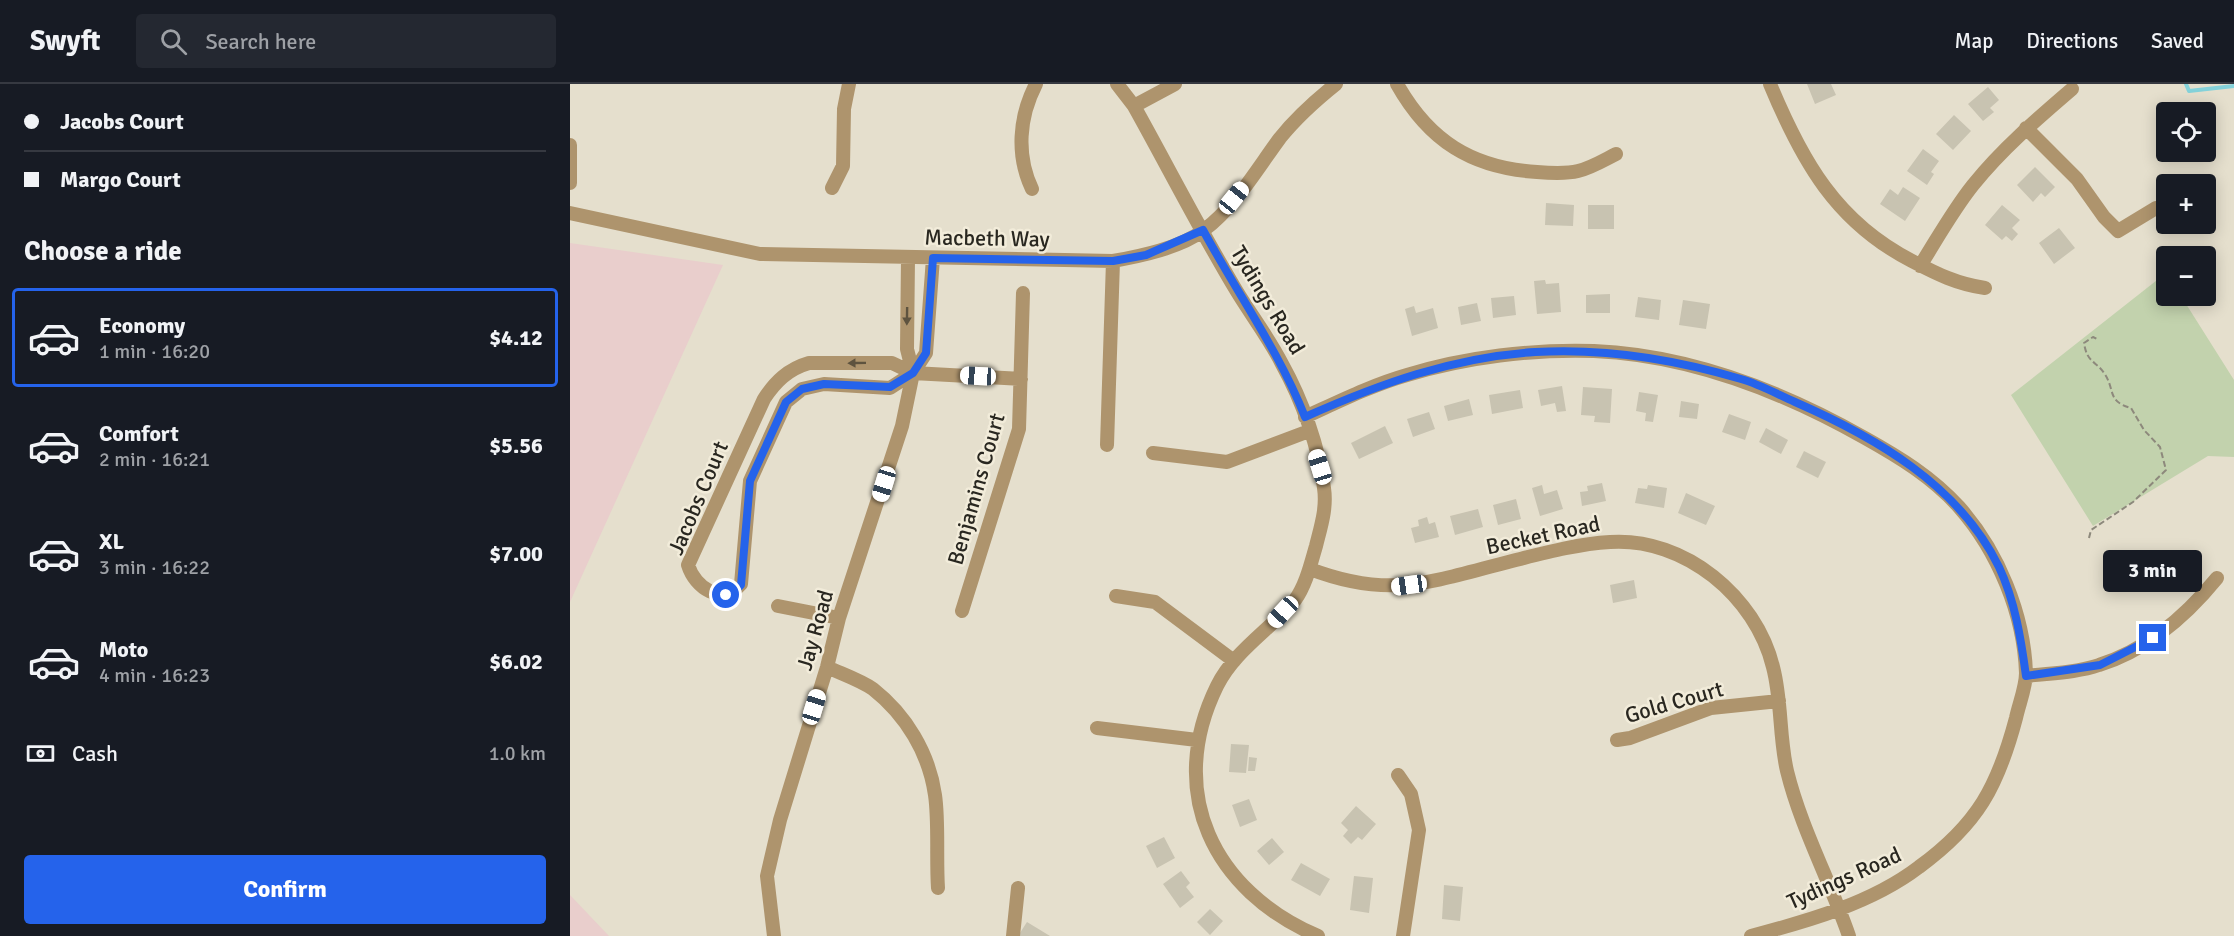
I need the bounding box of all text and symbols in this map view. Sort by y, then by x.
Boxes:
search box [136,14,556,68]
text: Swyft [30,24,100,58]
icon: search [157,25,190,58]
text: Search here [205,28,316,55]
text: Map [1955,28,1993,54]
text: Directions [2026,28,2118,54]
text: Saved [2151,28,2204,54]
map controls [2156,102,2216,306]
button: locate [2156,102,2216,162]
text: Jacobs Court [60,108,184,135]
text: Margo Court [60,166,181,193]
button: + [2156,174,2216,234]
car [1216,178,1252,218]
street label: Macbeth Way [924,223,1051,253]
text: Choose a ride [24,235,182,268]
street label: Tydings Road [1225,241,1311,359]
button: − [2156,246,2216,306]
one-way arrow [902,306,912,325]
icon: car [27,311,81,365]
text: Economy [99,312,185,339]
text: $4.12 [489,324,543,351]
text: 1 min · 16:20 [99,339,210,364]
one-way arrow [847,358,866,368]
car [960,366,996,386]
street label: Benjamins Court [941,410,1011,568]
icon: car [27,419,81,473]
text: Comfort [99,420,179,447]
text: $5.56 [489,432,543,459]
street label: Jacobs Court [662,437,734,559]
text: 2 min · 16:21 [99,447,210,472]
car [1306,447,1334,487]
car [870,464,898,504]
street label: Becket Road [1483,510,1603,560]
icon: car [27,527,81,581]
text: XL [99,528,124,555]
text: $7.00 [489,540,543,567]
callout: 3 min [2104,551,2202,593]
text: 3 min · 16:22 [99,555,210,580]
text: 3 min [2128,558,2177,583]
car [1390,574,1428,596]
route start [712,581,739,608]
street label: Jay Road [791,587,839,673]
car [1264,593,1302,631]
route end [2139,624,2166,651]
icon: car [27,635,81,689]
text: Moto [99,636,148,663]
text: $6.02 [489,648,543,675]
text: 4 min · 16:23 [99,663,210,688]
street label: Gold Court [1622,675,1727,729]
car [800,687,828,727]
icon: cash [24,737,57,770]
text: Cash [72,740,118,767]
text: 1.0 km [489,741,546,766]
street label: Tydings Road [1783,841,1905,915]
button: Confirm [24,855,546,924]

